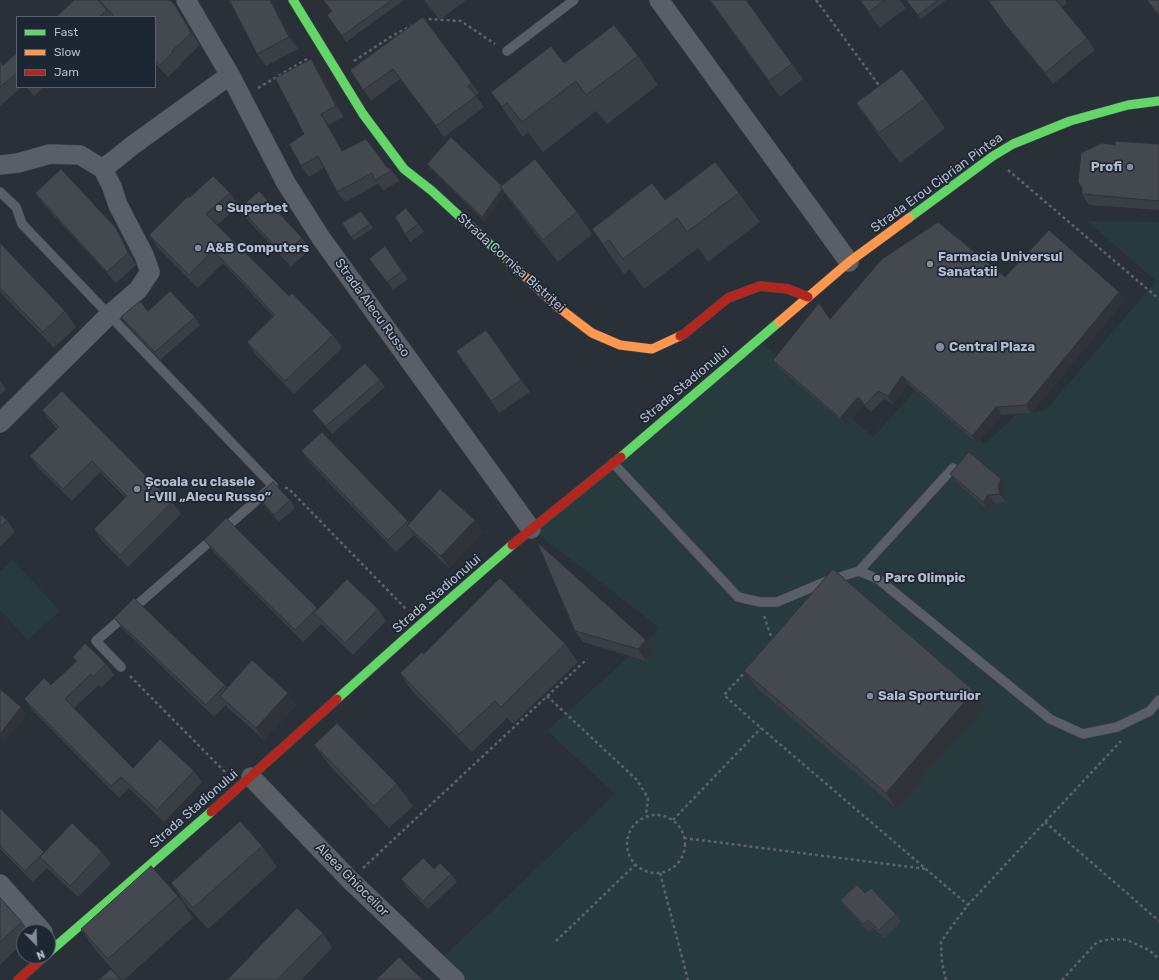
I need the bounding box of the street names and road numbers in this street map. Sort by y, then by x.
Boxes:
street label: Strada Erou Ciprian Pintea [868,130,1006,236]
street label: Strada Cornișa Bistriței [454,211,568,315]
street label: Strada Alecu Russo [331,256,413,360]
street label: Strada Stadionului [637,343,733,427]
street label: Strada Stadionului [390,551,484,637]
street label: Strada Stadionului [147,766,241,852]
street label: Aleea Ghioceilor [312,840,392,920]

